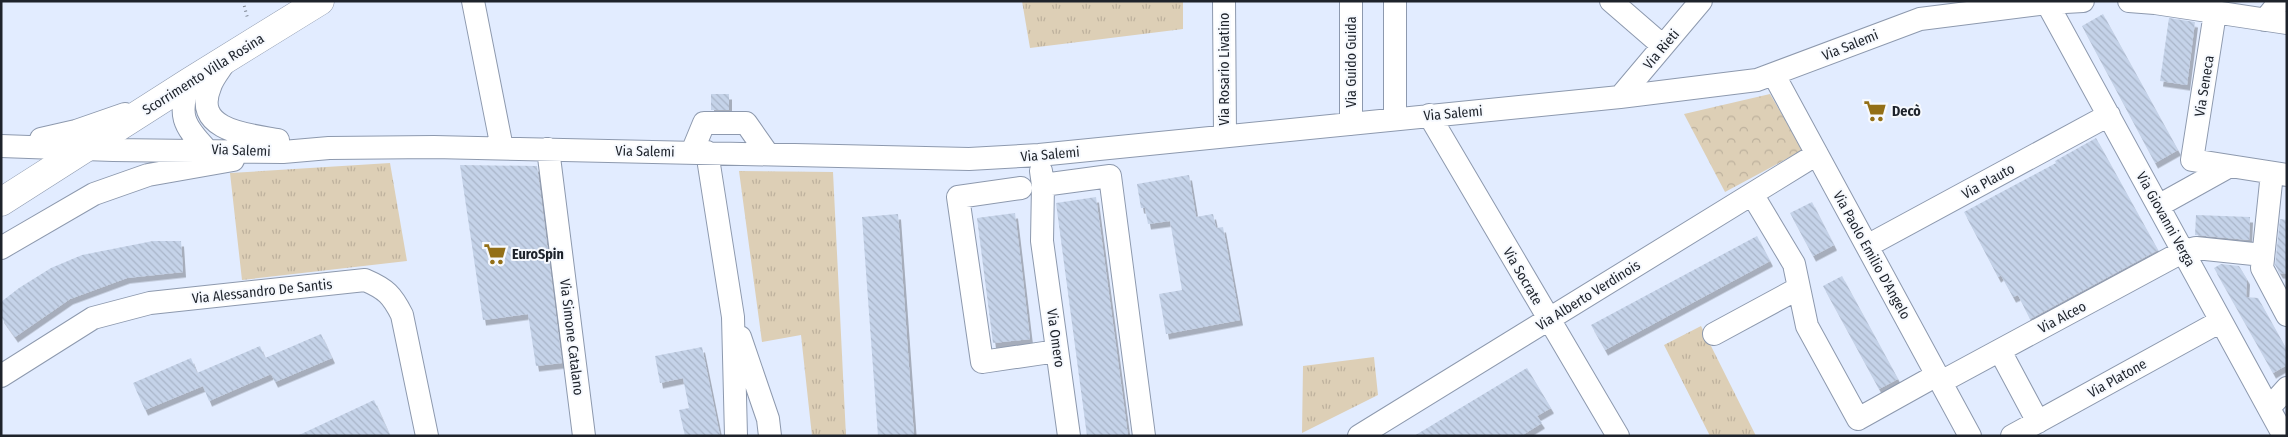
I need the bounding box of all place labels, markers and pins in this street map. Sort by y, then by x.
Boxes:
supermarket icon: Decò [1862,98,1888,124]
place label: Decò [1892,103,1921,120]
supermarket icon: EuroSpin [482,241,508,267]
place label: EuroSpin [512,246,564,263]

